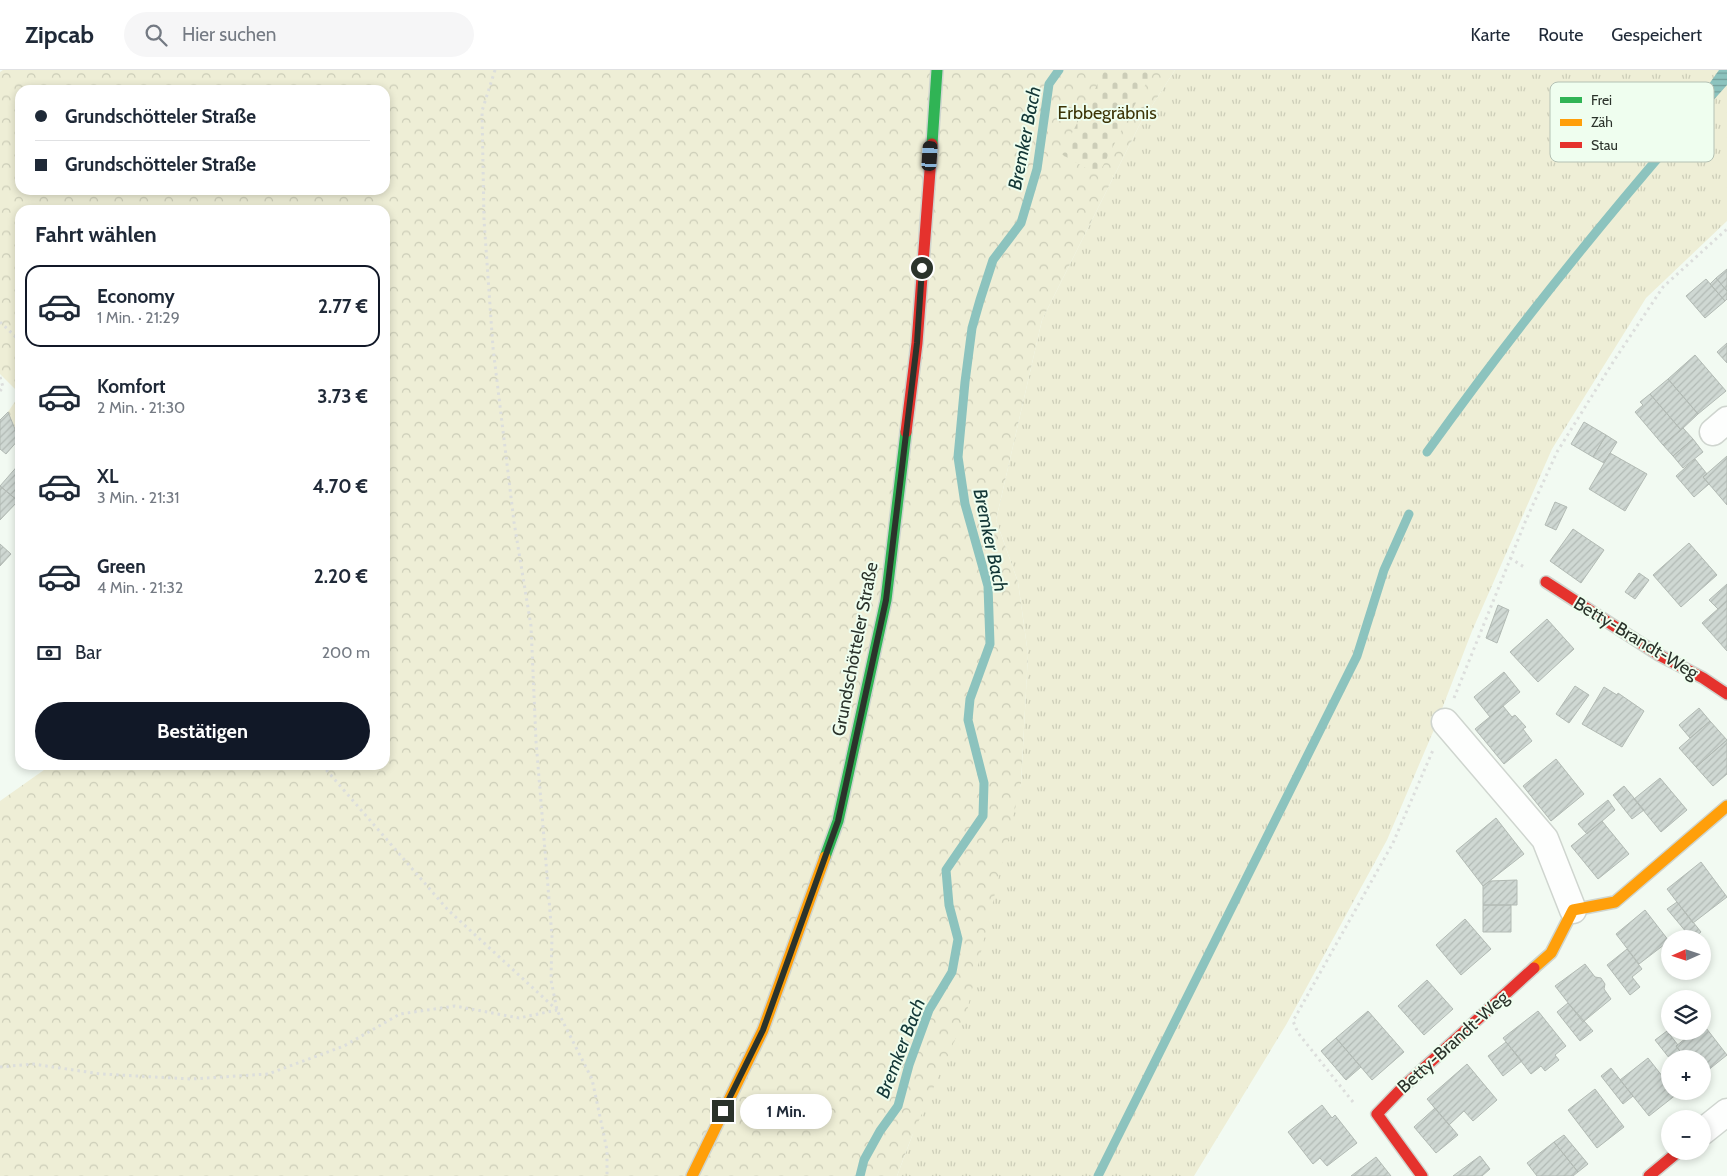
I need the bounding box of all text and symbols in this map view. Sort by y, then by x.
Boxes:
search box [124,12,474,57]
text: Zipcab [25,20,94,49]
icon: search [142,21,170,49]
text: Hier suchen [182,23,276,46]
text: Karte [1471,24,1510,46]
text: Route [1538,24,1583,46]
text: Gespeichert [1611,24,1702,46]
legend [1550,82,1714,162]
water label: Bremker Bach [1003,84,1046,192]
text: Frei [1591,91,1612,109]
park label: Erbbegräbnis [1057,102,1157,124]
text: Grundschötteler Straße [65,105,256,128]
text: Zäh [1591,113,1613,131]
text: Stau [1591,136,1618,154]
car [921,141,938,171]
text: Grundschötteler Straße [65,153,256,176]
text: Fahrt wählen [35,221,157,248]
route start [911,257,933,279]
icon: car [37,284,82,329]
text: Economy [97,285,175,308]
text: 2.77 € [318,295,368,318]
text: 1 Min. · 21:29 [97,308,180,327]
icon: car [37,374,82,419]
text: Komfort [97,375,166,398]
text: 3.73 € [317,385,368,408]
text: 2 Min. · 21:30 [97,398,185,417]
icon: car [37,464,82,509]
text: XL [97,465,118,488]
text: 4.70 € [313,475,368,498]
water label: Bremker Bach [968,486,1013,594]
text: 3 Min. · 21:31 [97,488,180,507]
icon: car [37,554,82,599]
text: Green [97,555,146,578]
street label: Grundschötteler Straße [827,560,883,738]
text: 2.20 € [314,565,368,588]
text: 4 Min. · 21:32 [97,578,183,597]
street label: Betty-Brandt-Weg [1570,592,1703,684]
icon: cash [35,639,63,667]
text: Bar [75,641,101,664]
text: 200 m [322,643,370,662]
button: Bestätigen [35,702,370,760]
north arrow [1661,930,1711,980]
map controls [1661,930,1711,1160]
street label: Betty-Brandt-Weg [1393,986,1514,1098]
button: layers [1661,990,1711,1040]
water label: Bremker Bach [871,995,930,1101]
button: + [1661,1050,1711,1100]
callout: 1 Min. [740,1094,833,1128]
route end [712,1100,734,1122]
text: 1 Min. [767,1102,805,1121]
button: − [1661,1110,1711,1160]

